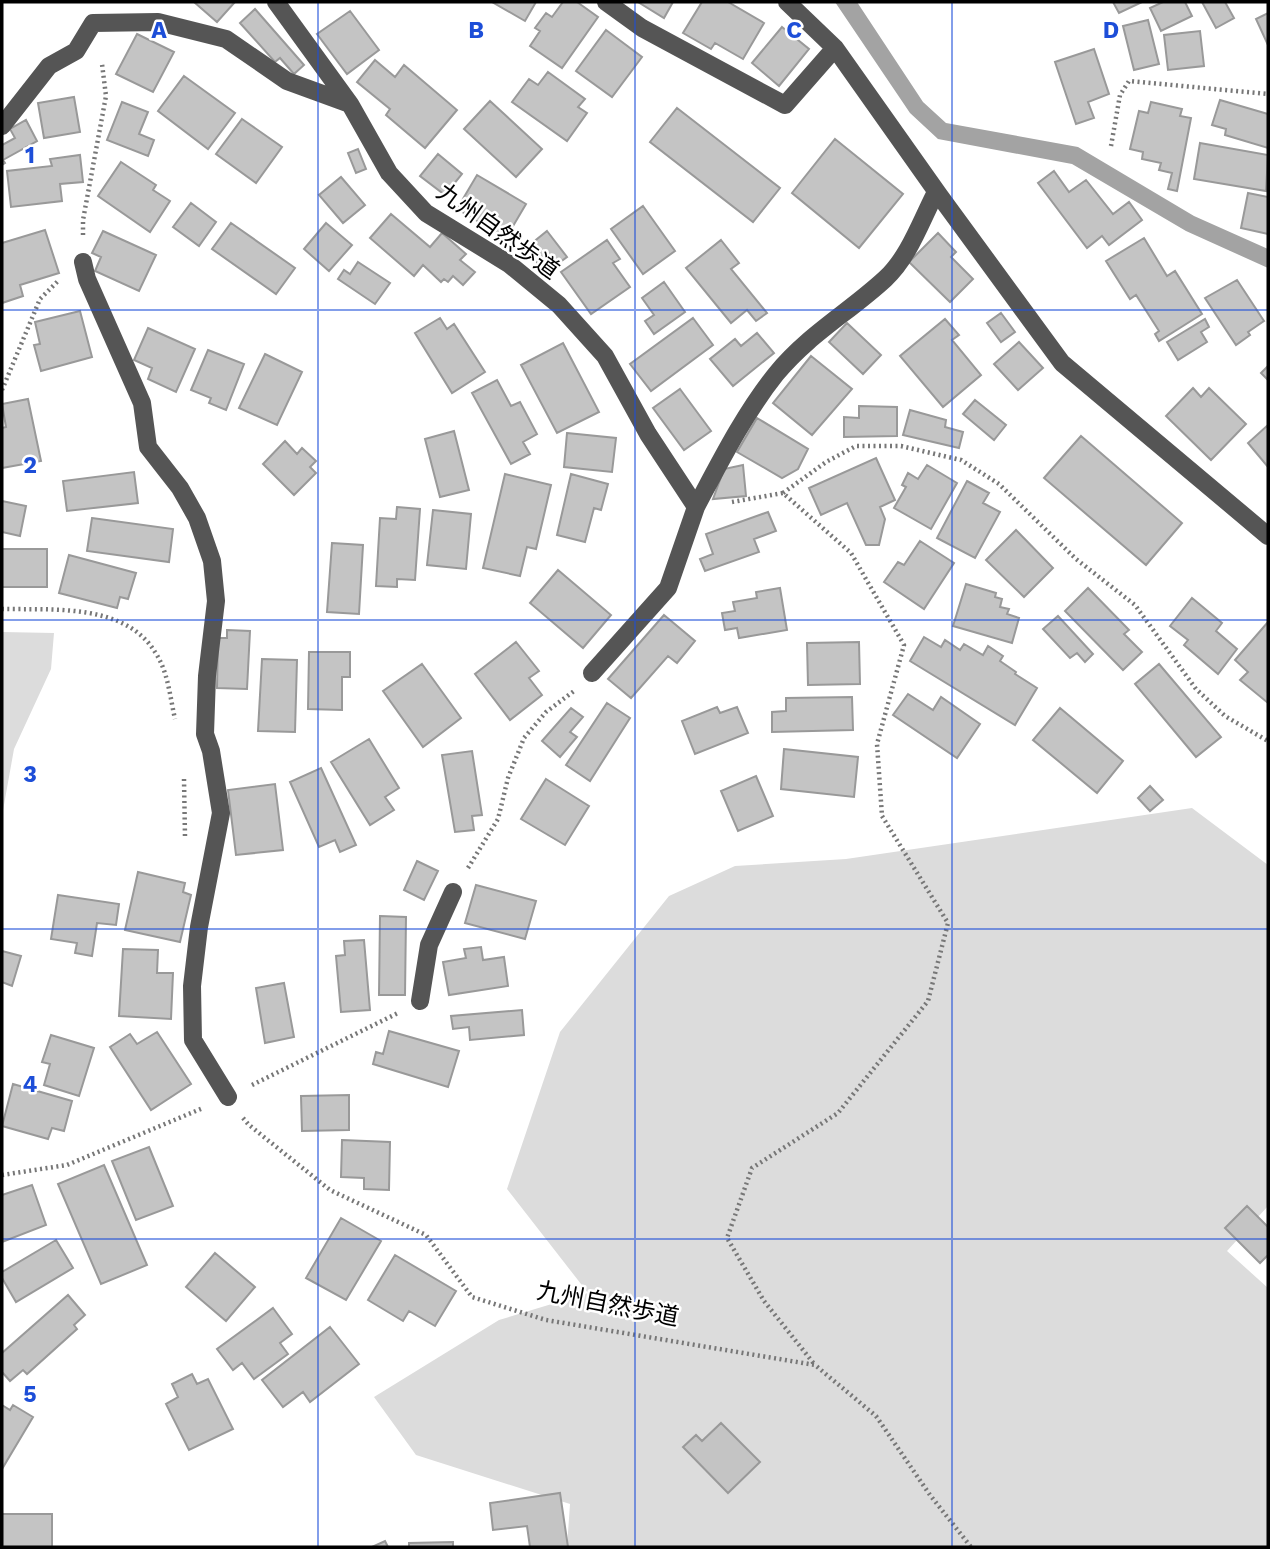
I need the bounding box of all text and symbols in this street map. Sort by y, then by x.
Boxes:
text: A [151,17,167,44]
text: B [468,17,484,44]
text: C [786,17,802,44]
text: D [1103,17,1119,44]
text: 1 [25,142,35,169]
street label: 九州自然歩道 [432,177,564,285]
text: 2 [23,452,37,479]
text: 3 [23,761,37,788]
text: 4 [23,1071,38,1098]
street label: 九州自然歩道 [535,1277,681,1331]
text: 5 [23,1381,37,1408]

